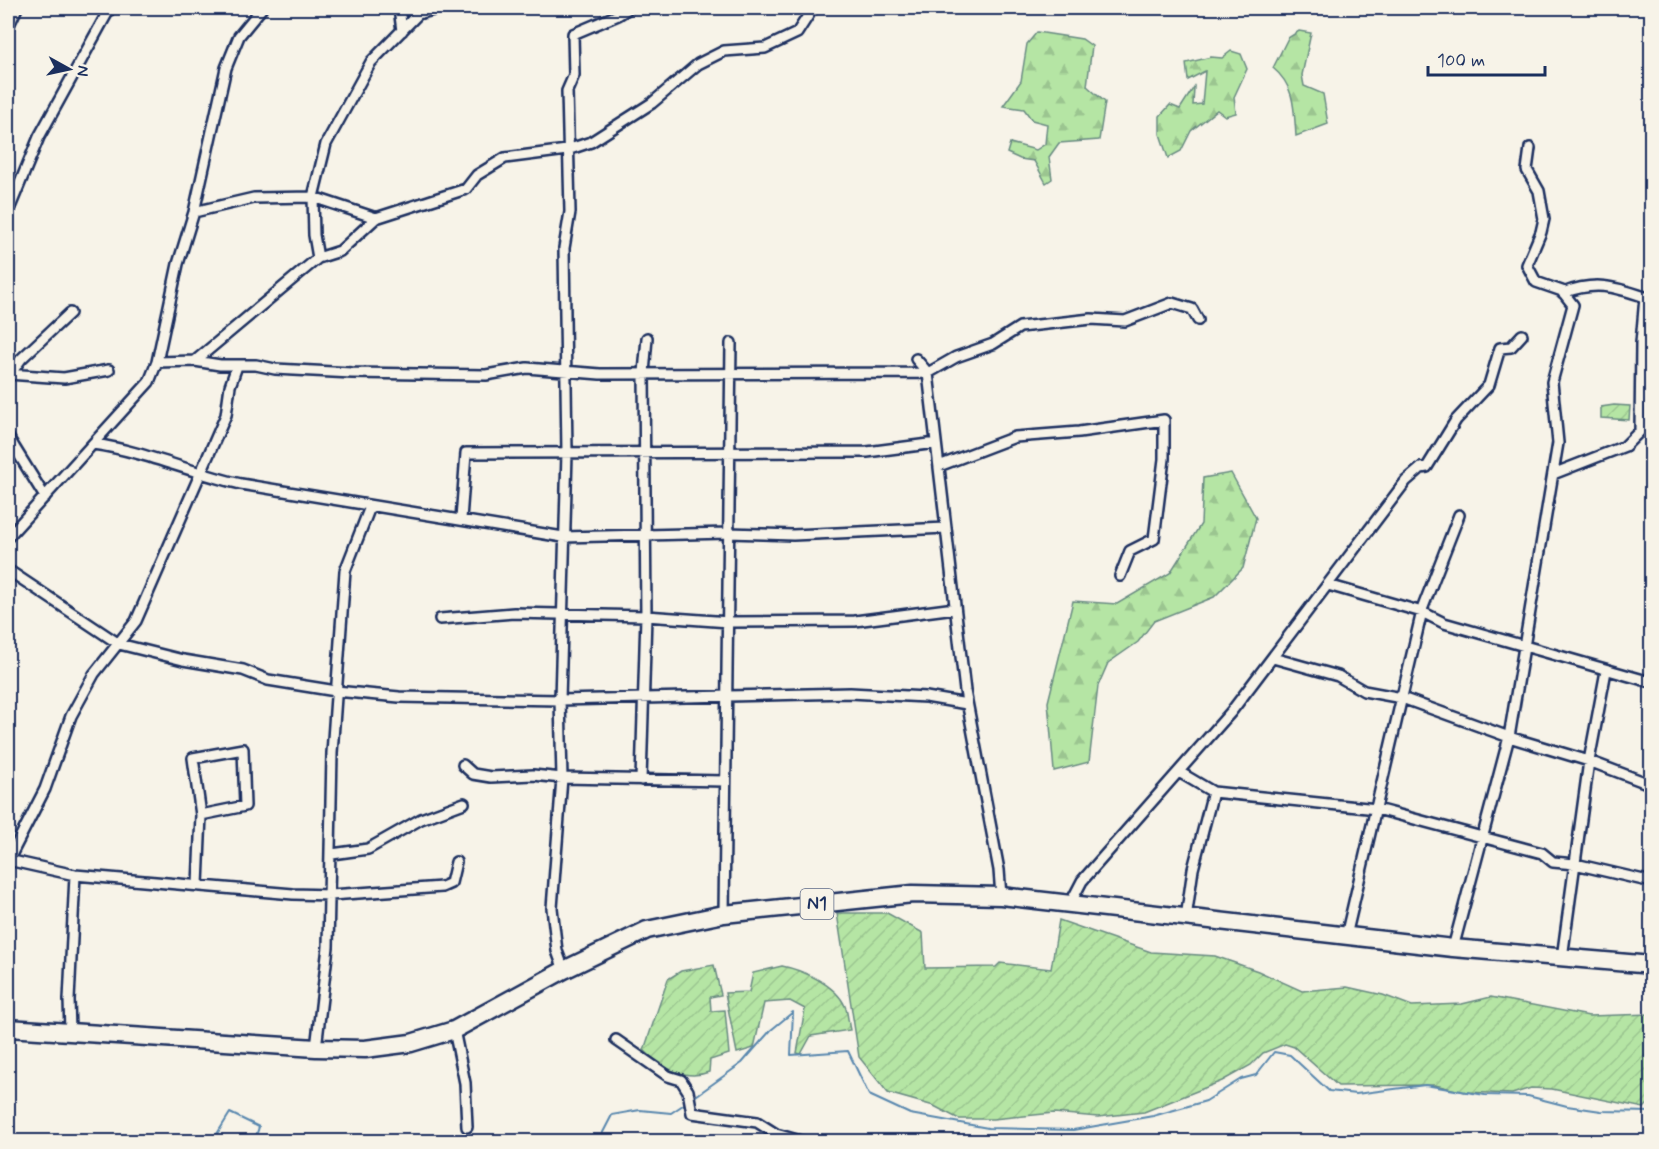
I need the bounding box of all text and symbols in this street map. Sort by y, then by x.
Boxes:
north arrow [39,39,99,99]
scale bar [1428,39,1545,77]
text: 100 m [1437,49,1485,73]
text: N [71,64,94,78]
road number: N1 [800,889,834,919]

